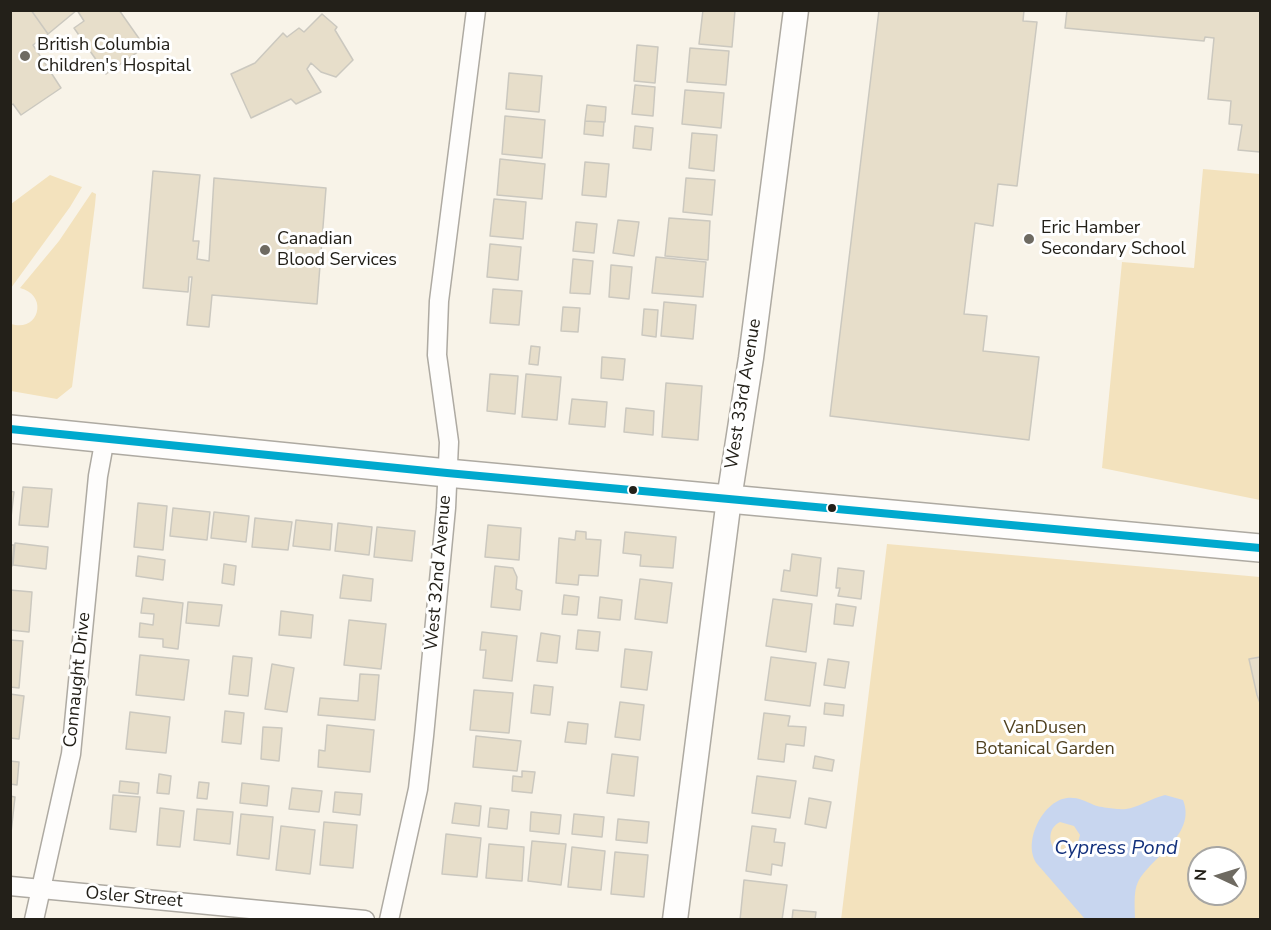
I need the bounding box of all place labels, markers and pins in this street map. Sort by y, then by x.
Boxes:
place label: British Columbia Children's Hospital [37,35,191,78]
marker: British Columbia Children's Hospital [18,49,32,63]
place label: Eric Hamber Secondary School [1041,218,1186,260]
place label: Canadian Blood Services [277,229,397,272]
marker: Eric Hamber Secondary School [1022,232,1036,246]
marker: Canadian Blood Services [258,243,272,257]
unlabelled marker [627,484,639,496]
unlabelled marker [826,502,838,514]

